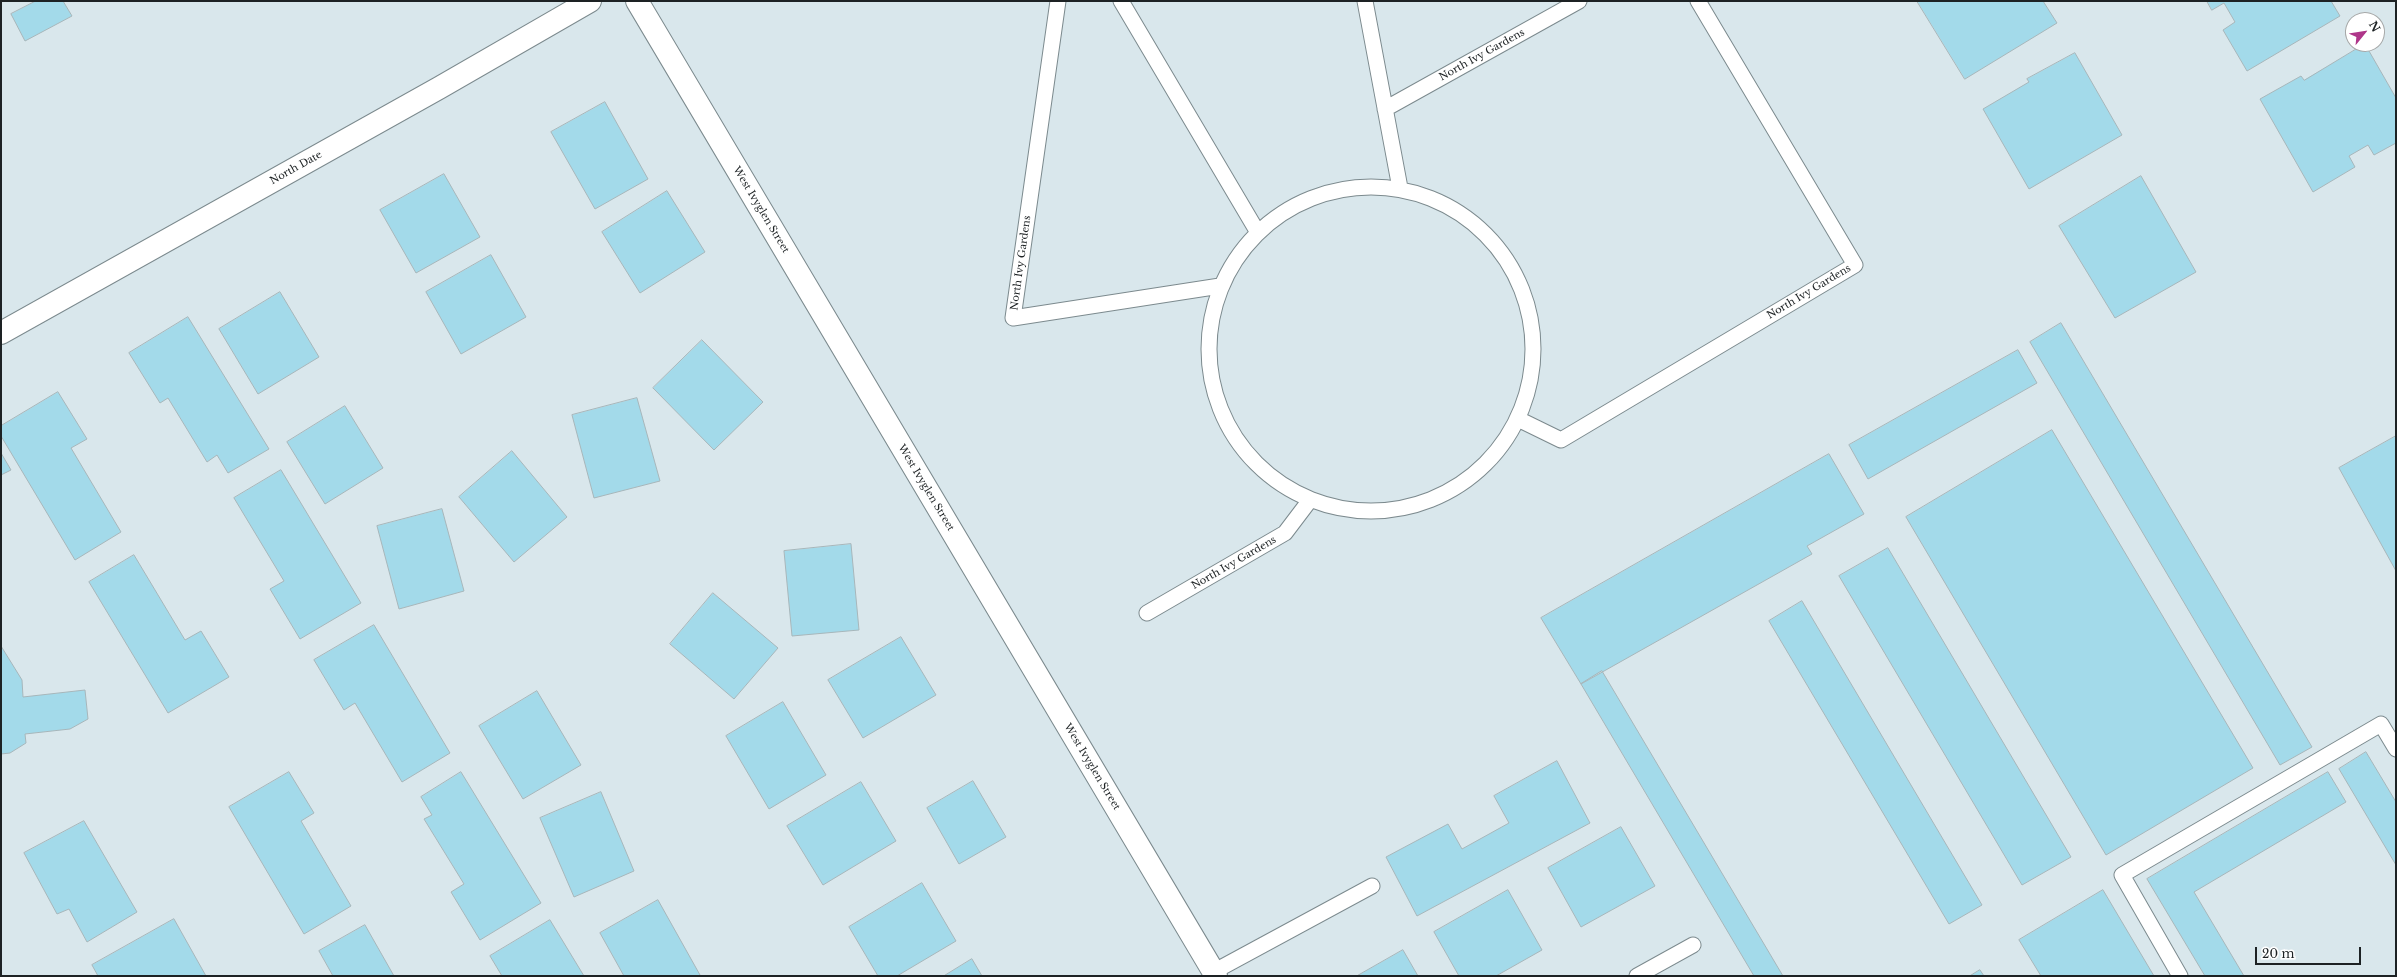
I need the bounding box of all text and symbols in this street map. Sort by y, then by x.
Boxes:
north arrow [2345,12,2385,52]
text: N [2366,19,2383,34]
street label: North Ivy Gardens [1437,27,1527,83]
street label: North Date [268,149,324,187]
street label: West Ivyglen Street [730,165,792,255]
street label: North Ivy Gardens [1008,215,1034,311]
street label: North Ivy Gardens [1765,262,1853,322]
street label: West Ivyglen Street [895,443,957,533]
street label: North Ivy Gardens [1190,534,1278,592]
street label: West Ivyglen Street [1061,722,1123,812]
scale bar [2257,939,2363,965]
text: 20 m [2262,946,2294,961]

